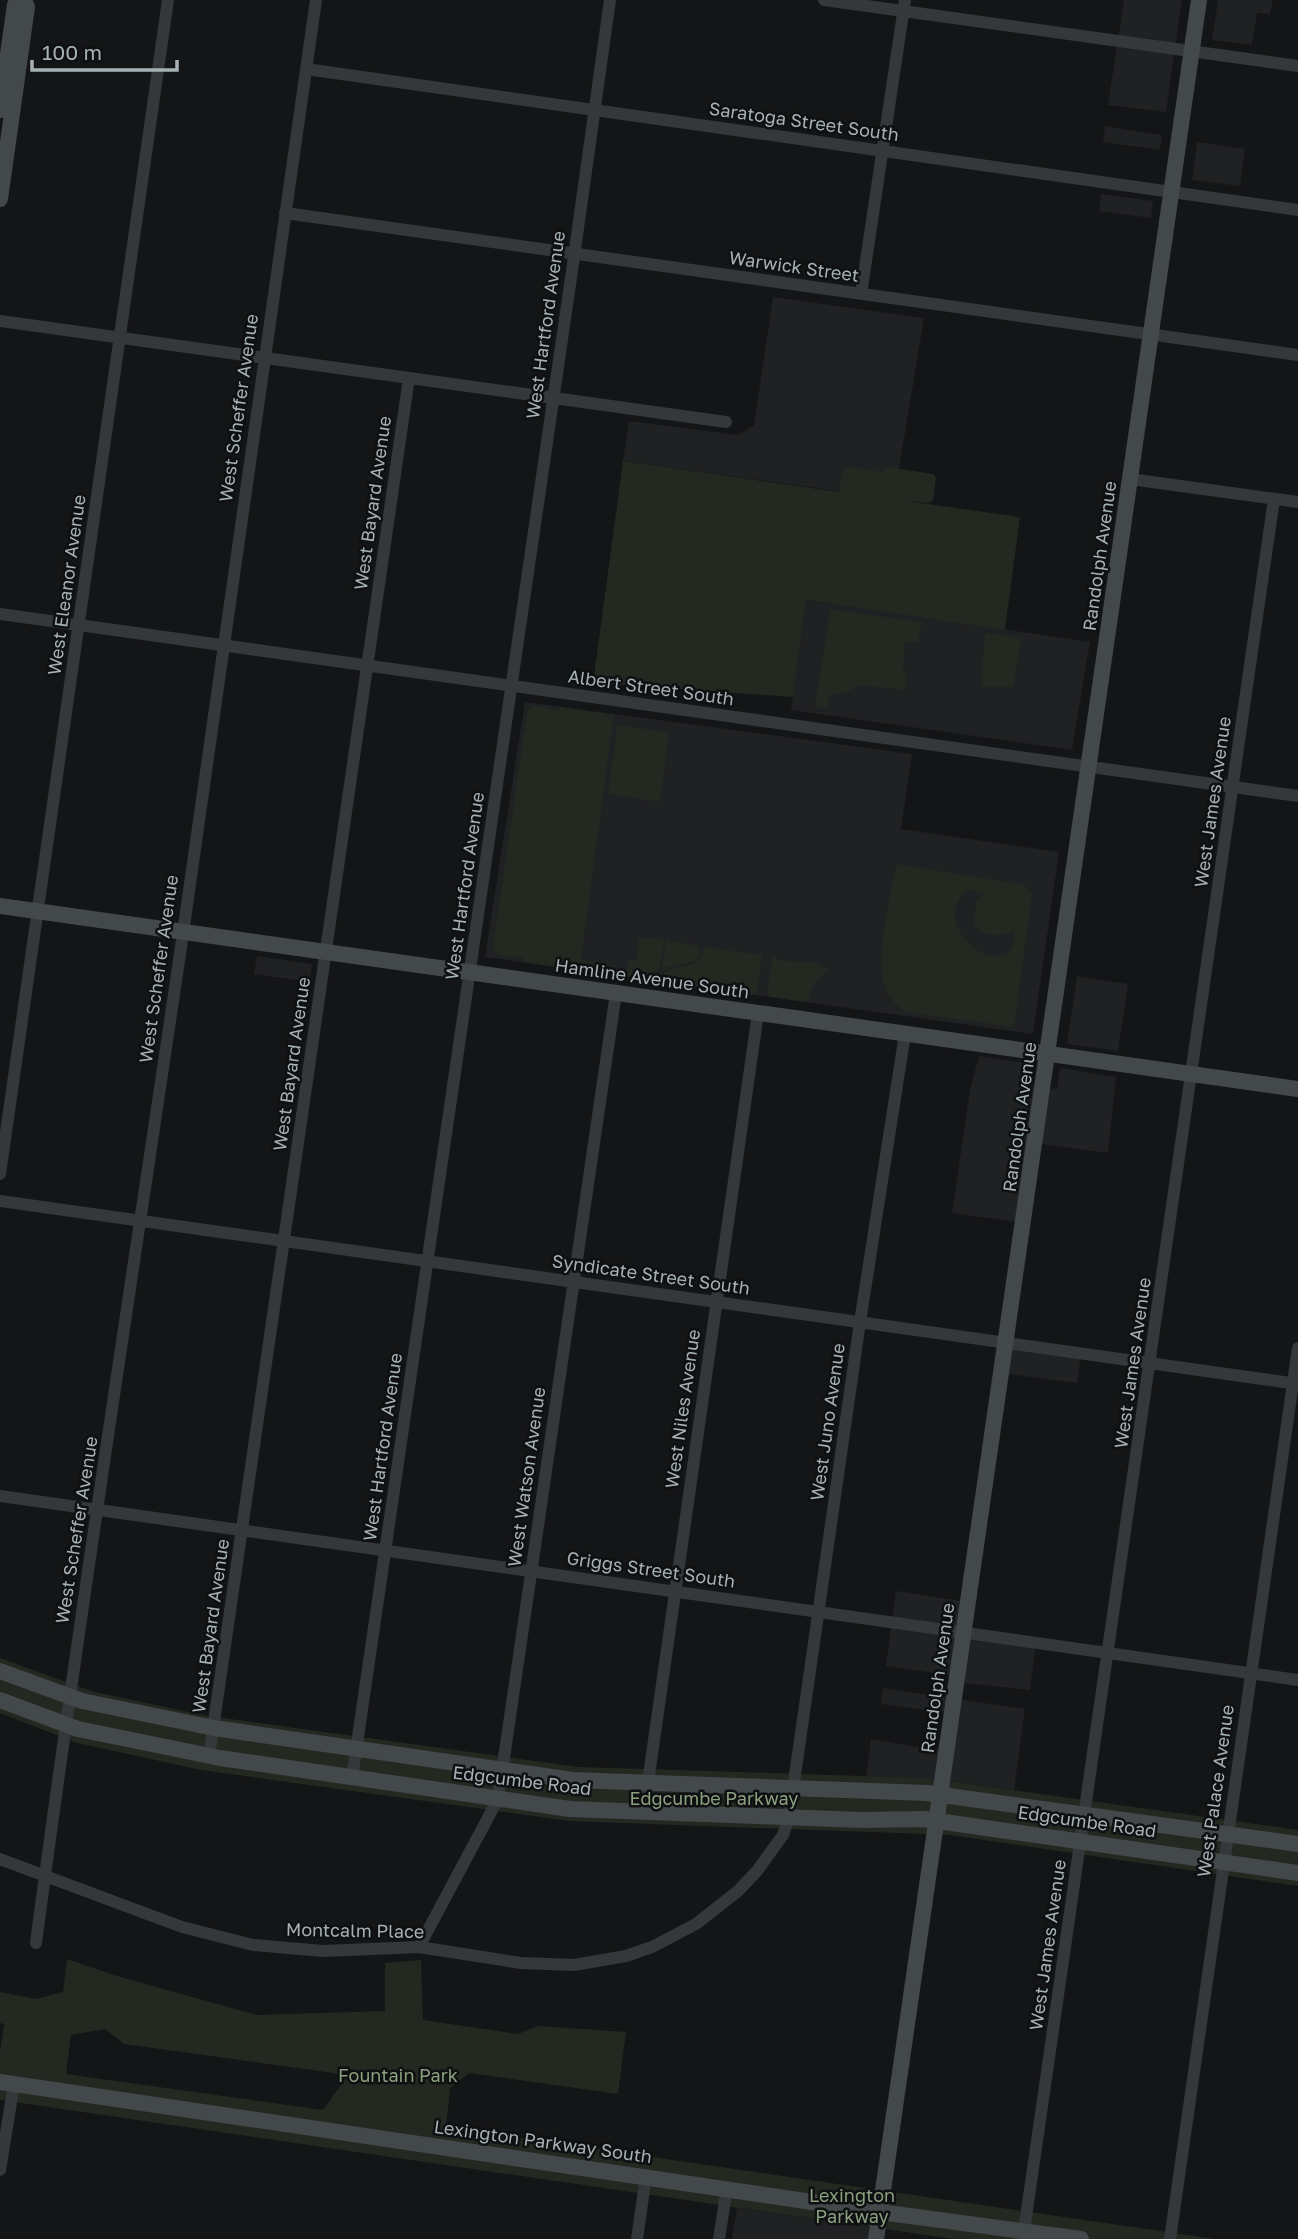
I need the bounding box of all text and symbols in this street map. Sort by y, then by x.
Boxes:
scale bar [32,28,177,72]
text: 100 m [42,39,102,65]
street label: Saratoga Street South [708,97,901,145]
street label: West Hartford Avenue [521,229,569,420]
street label: Warwick Street [728,246,861,286]
street label: West Scheffer Avenue [214,312,262,503]
street label: West Bayard Avenue [349,414,395,591]
street label: Randolph Avenue [1078,480,1120,632]
street label: West Eleanor Avenue [42,493,90,677]
street label: Albert Street South [567,664,736,710]
street label: West James Avenue [1189,715,1235,889]
street label: West Hartford Avenue [440,790,488,981]
street label: West Scheffer Avenue [134,873,182,1064]
street label: Hamline Avenue South [554,953,751,1003]
street label: West Bayard Avenue [268,975,314,1152]
street label: Randolph Avenue [998,1041,1040,1193]
street label: Syndicate Street South [551,1249,751,1299]
street label: West James Avenue [1109,1276,1155,1450]
street label: West Niles Avenue [660,1328,704,1490]
street label: West Juno Avenue [805,1342,849,1502]
street label: West Hartford Avenue [358,1351,406,1542]
street label: West Watson Avenue [502,1385,550,1568]
street label: West Scheffer Avenue [50,1435,102,1625]
street label: West Bayard Avenue [187,1537,233,1714]
street label: Griggs Street South [565,1546,737,1592]
street label: Randolph Avenue [916,1602,958,1754]
street label: West Palace Avenue [1192,1703,1238,1879]
street label: Edgcumbe Road [451,1761,593,1799]
park label: Edgcumbe Parkway [630,1787,798,1809]
street label: Edgcumbe Road [1016,1800,1158,1842]
street label: West James Avenue [1024,1858,1070,2032]
street label: Montcalm Place [286,1918,424,1942]
park label: Fountain Park [338,2064,458,2086]
street label: Lexington Parkway South [433,2115,654,2167]
park label: Lexington Parkway [809,2184,895,2227]

